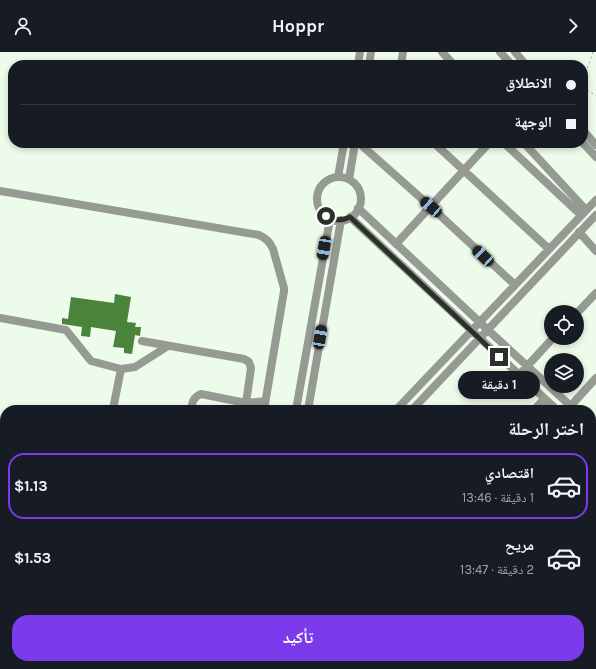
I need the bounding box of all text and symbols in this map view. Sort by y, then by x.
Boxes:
icon: person [12,15,34,37]
text: Hoppr [272,15,324,37]
icon: forward [562,15,584,37]
text: الانطلاق [506,74,552,92]
text: الوجهة [514,113,552,131]
car [418,195,444,219]
route start [317,207,335,225]
car [316,235,332,261]
car [470,243,496,269]
map controls [544,305,584,393]
button: locate [544,305,584,345]
car [312,324,328,350]
route end [490,348,508,366]
button: layers [544,353,584,393]
callout: 1 دقيقة [458,371,540,399]
text: 1 دقيقة [481,377,517,392]
text: اختر الرحلة [508,418,584,440]
text: اقتصادي [485,464,534,482]
icon: car [546,468,582,504]
text: $1.13 [14,477,48,495]
text: 1 دقيقة · 13:46 [462,490,534,505]
text: مريح [505,536,534,554]
icon: car [546,540,582,576]
text: $1.53 [14,549,51,567]
text: 2 دقيقة · 13:47 [460,562,534,577]
button: تأكيد [12,615,584,661]

